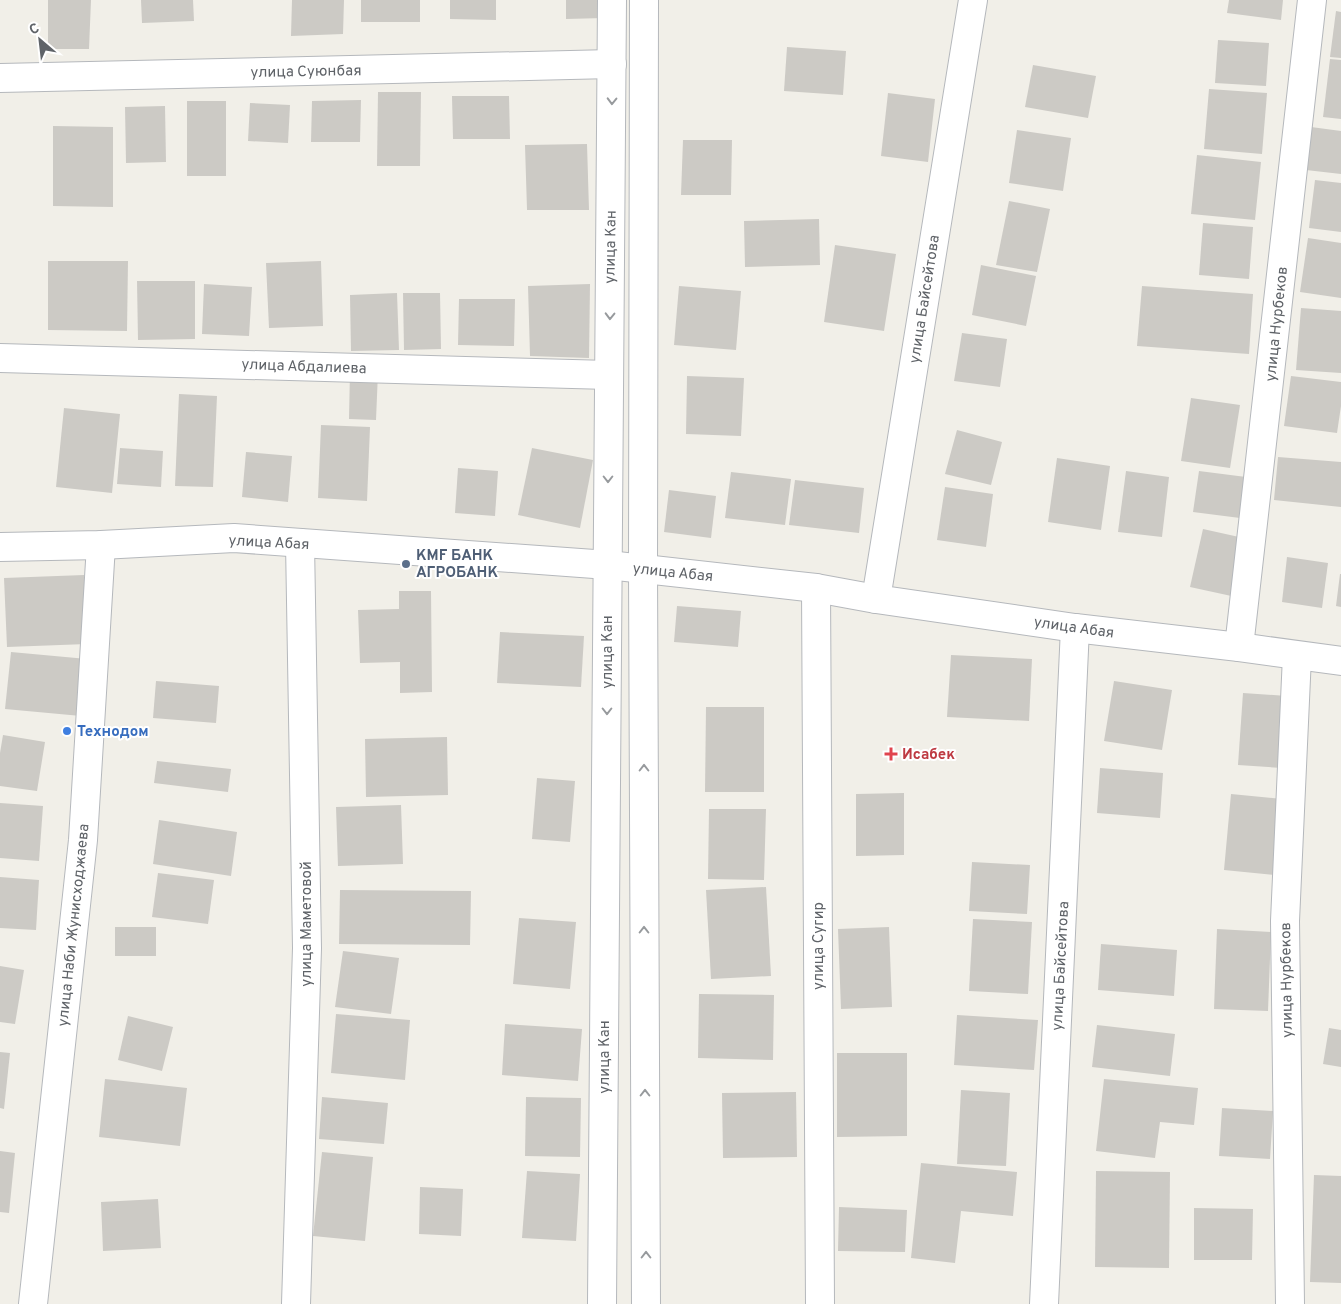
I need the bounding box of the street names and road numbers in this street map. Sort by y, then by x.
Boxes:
street label: улица Суюнбая [250,62,362,83]
street label: улица Кан [601,210,622,284]
street label: улица Байсейтова [906,234,945,365]
street label: улица Нурбеков [1262,266,1293,383]
street label: улица Абдалиева [241,356,367,379]
street label: улица Абая [228,532,310,555]
street label: улица Абая [632,560,714,587]
street label: улица Абая [1032,613,1115,644]
street label: улица Кан [599,615,618,689]
street label: улица Наби Жунисходжаева [54,823,95,1028]
street label: улица Маметовой [298,861,317,987]
street label: улица Байсейтова [1049,901,1074,1031]
street label: улица Сугир [810,902,829,990]
street label: улица Нурбеков [1277,922,1298,1038]
street label: улица Кан [596,1020,615,1094]

